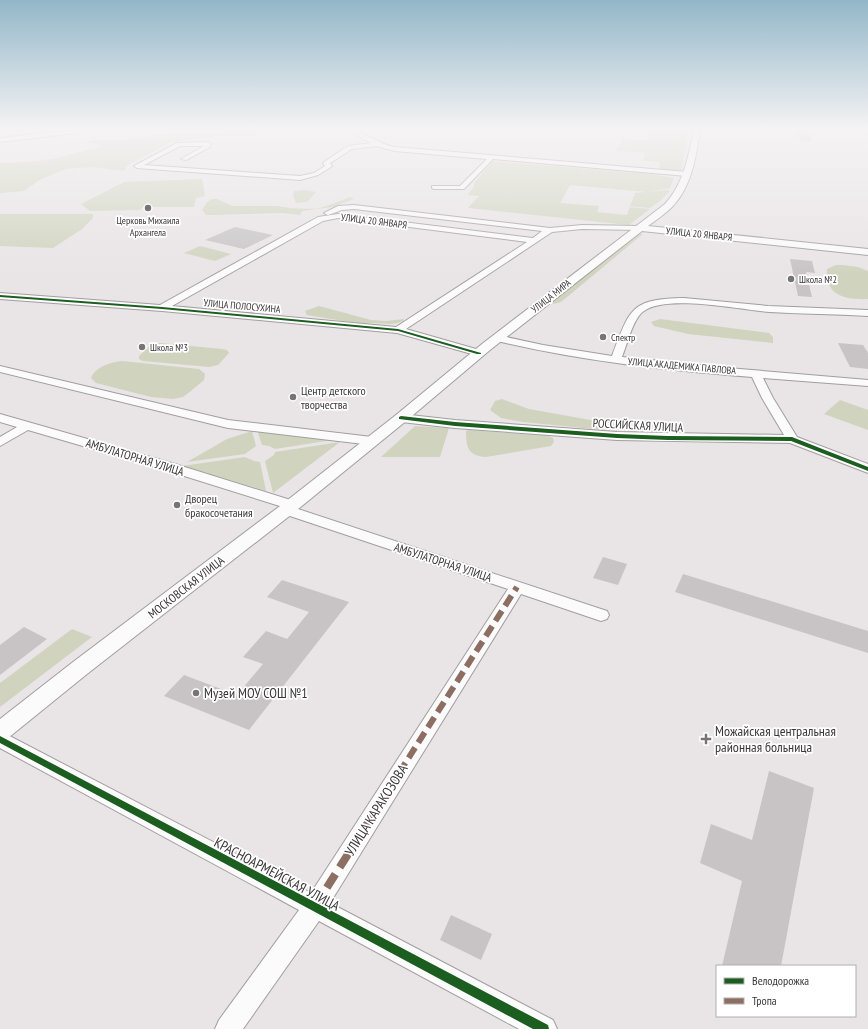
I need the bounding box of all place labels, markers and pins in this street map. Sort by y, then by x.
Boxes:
marker: Церковь Михаила Архангела [143,203,153,213]
place label: Церковь Михаила Архангела [117,214,179,239]
place label: Школа №2 [799,273,837,286]
marker: Школа №2 [786,274,796,284]
place label: Спектр [611,331,635,344]
marker: Спектр [598,332,608,342]
place label: Школа №3 [150,341,188,354]
marker: Школа №3 [137,342,147,352]
place label: Центр детского творчества [301,383,366,412]
marker: Центр детского творчества [288,392,298,402]
place label: Дворец бракосочетания [185,491,253,520]
marker: Дворец бракосочетания [172,500,182,510]
place label: Музей МОУ СОШ №1 [204,684,308,702]
marker: Музей МОУ СОШ №1 [191,688,201,698]
place label: Можайская центральная районная больница [715,722,836,756]
marker: Можайская центральная районная больница [700,733,712,745]

